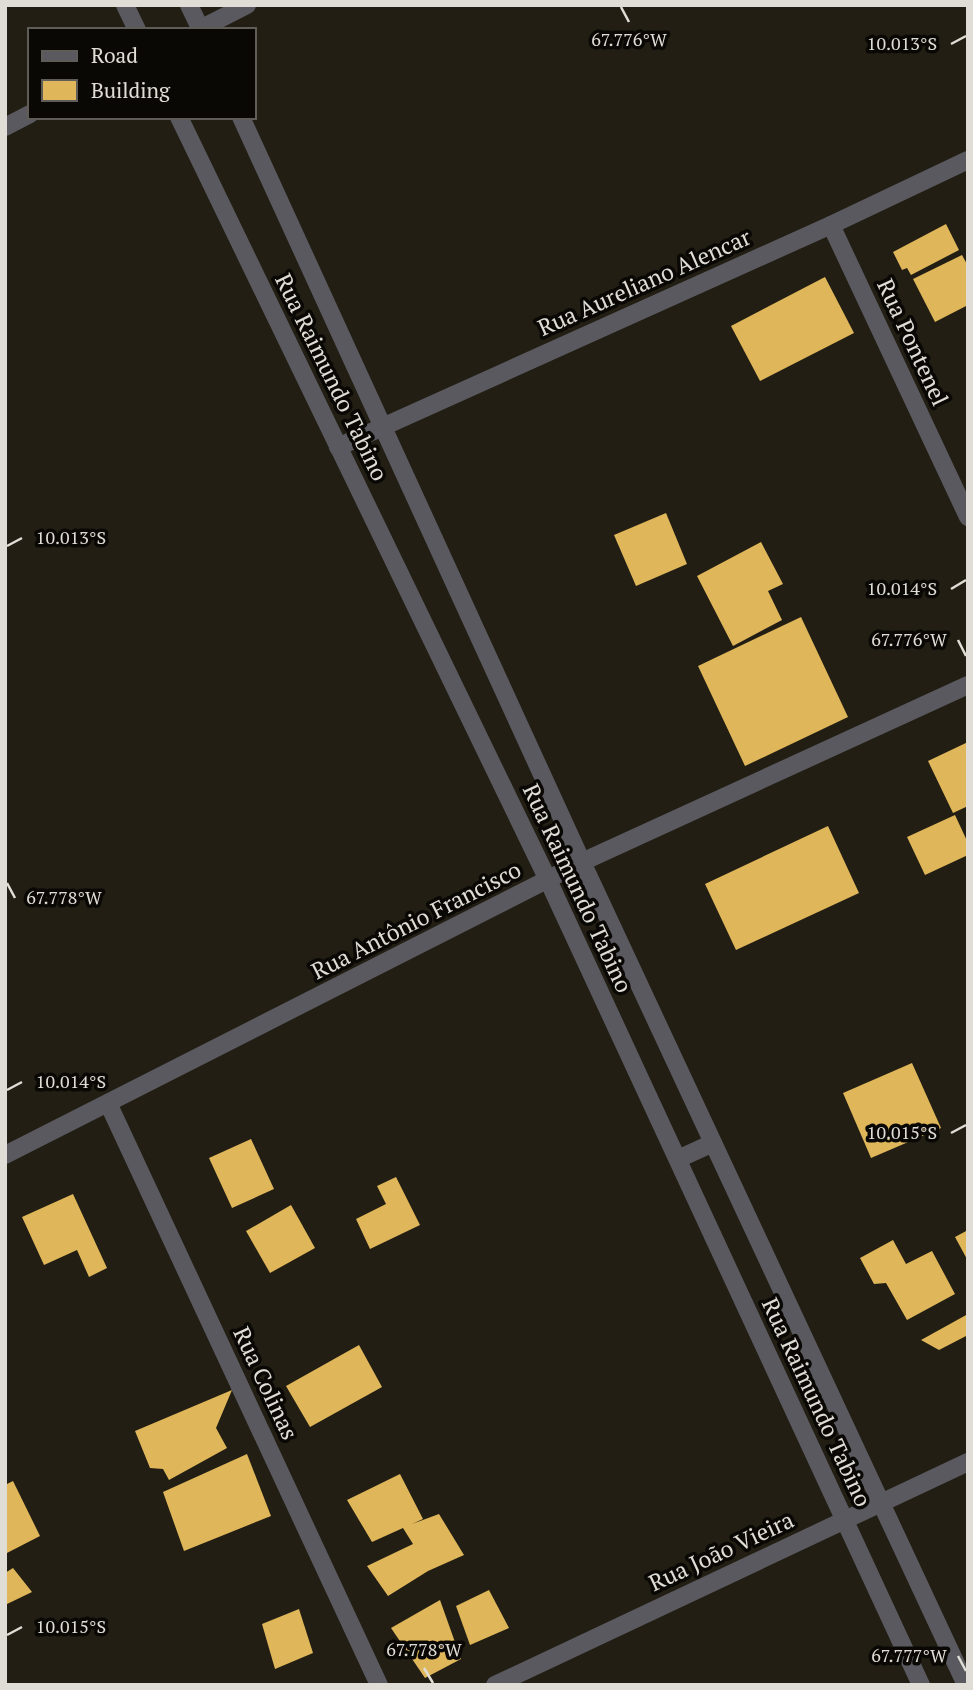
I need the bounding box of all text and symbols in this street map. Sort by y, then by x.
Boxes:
text: 67.776°W [591,27,667,51]
legend [28,28,256,119]
text: 10.013°S [867,31,937,55]
text: Road [91,41,138,69]
text: Building [91,76,171,104]
street label: Rua Aureliano Alencar [533,221,755,343]
street label: Rua Raimundo Tabino [268,268,396,486]
street label: Rua Pontenel [870,273,956,411]
text: 10.013°S [36,525,106,549]
text: 10.014°S [867,576,937,600]
text: 67.776°W [871,627,947,651]
street label: Rua Raimundo Tabino [516,779,640,997]
street label: Rua Antônio Francisco [306,854,526,986]
text: 67.778°W [26,885,102,909]
text: 10.014°S [36,1069,106,1093]
text: 10.015°S [867,1120,937,1144]
street label: Rua Raimundo Tabino [755,1293,879,1511]
street label: Rua Colinas [226,1322,306,1444]
street label: Rua João Vieira [644,1504,799,1598]
text: 10.015°S [36,1614,106,1638]
text: 67.778°W [386,1637,462,1661]
text: 67.777°W [871,1643,947,1667]

